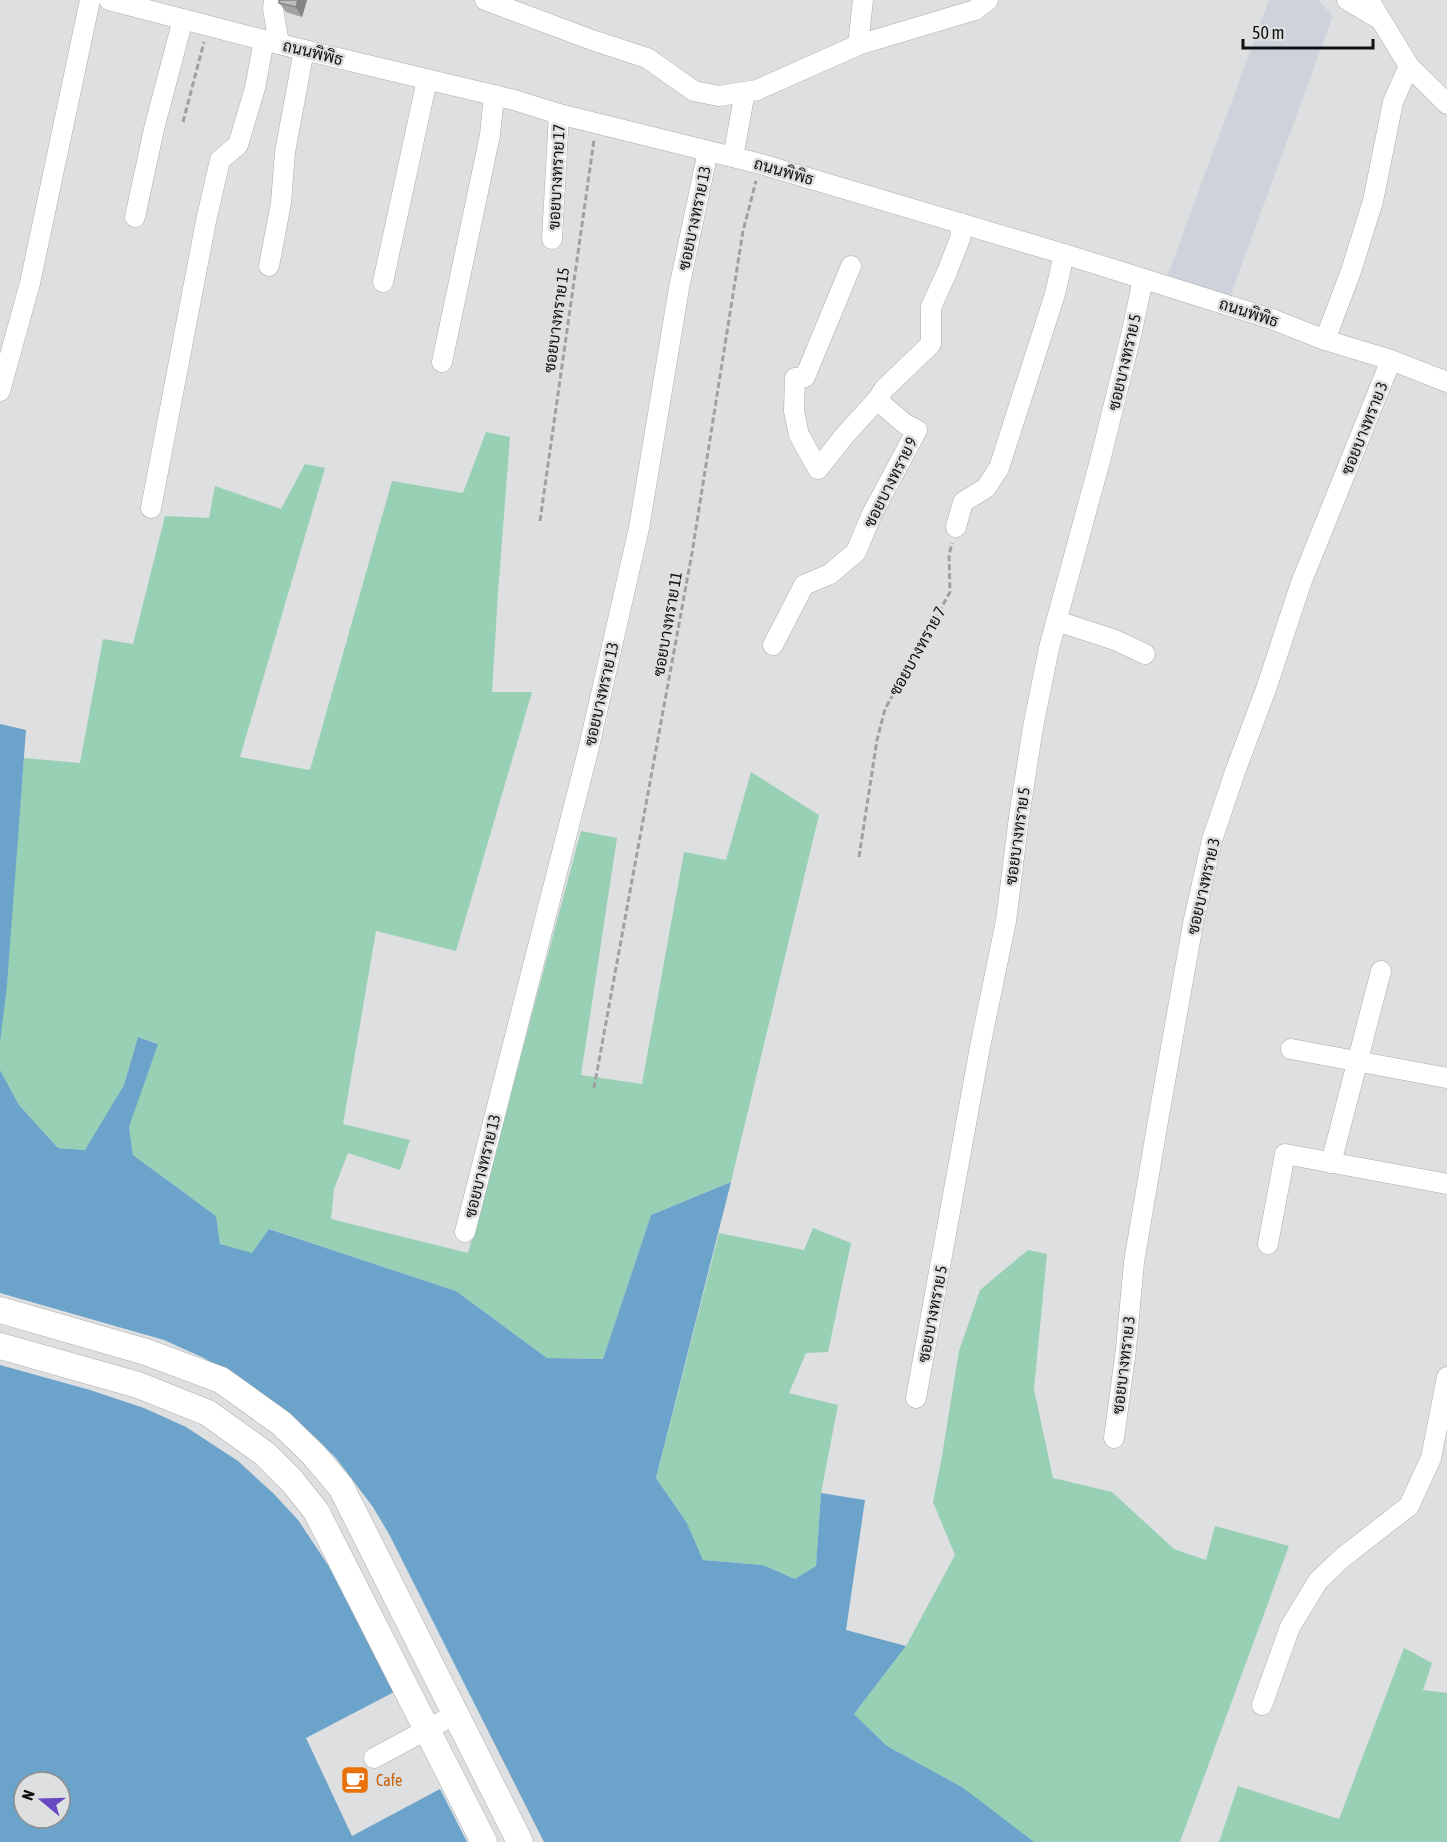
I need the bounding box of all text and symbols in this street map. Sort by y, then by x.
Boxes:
scale bar [1243,12,1374,50]
text: 50 m [1252,22,1284,43]
street label: ถนนพิพิธ [281,36,345,68]
street label: ขอยบางทราย 17 [544,124,568,230]
street label: ถนนพิพิธ [752,154,816,188]
street label: ซอยบางทราย 13 [674,164,714,272]
street label: ซอยบางทราย 15 [540,266,572,374]
street label: ถนนพิพิธ [1217,294,1281,330]
street label: ซอยบางทราย 5 [1104,312,1144,412]
street label: ซอยบางทราย 3 [1337,379,1391,477]
street label: ซอยบางทราย 9 [860,434,920,530]
street label: ซอยบางทราย 11 [649,570,685,678]
street label: ซอยบางทราย 7 [885,604,949,698]
street label: ซอยบางทราย 13 [580,640,622,748]
street label: ซอยบางทราย 5 [1001,786,1033,886]
street label: ซอยบางทราย 3 [1183,836,1223,936]
street label: ซอยบางทราย 13 [460,1112,504,1220]
street label: ซอยบางทราย 5 [914,1264,950,1364]
street label: ซอยบางทราย 3 [1108,1315,1138,1415]
cafe icon: Cafe [339,1764,371,1796]
north arrow [12,1770,72,1830]
place label: Cafe [376,1771,402,1789]
text: N [18,1788,38,1803]

